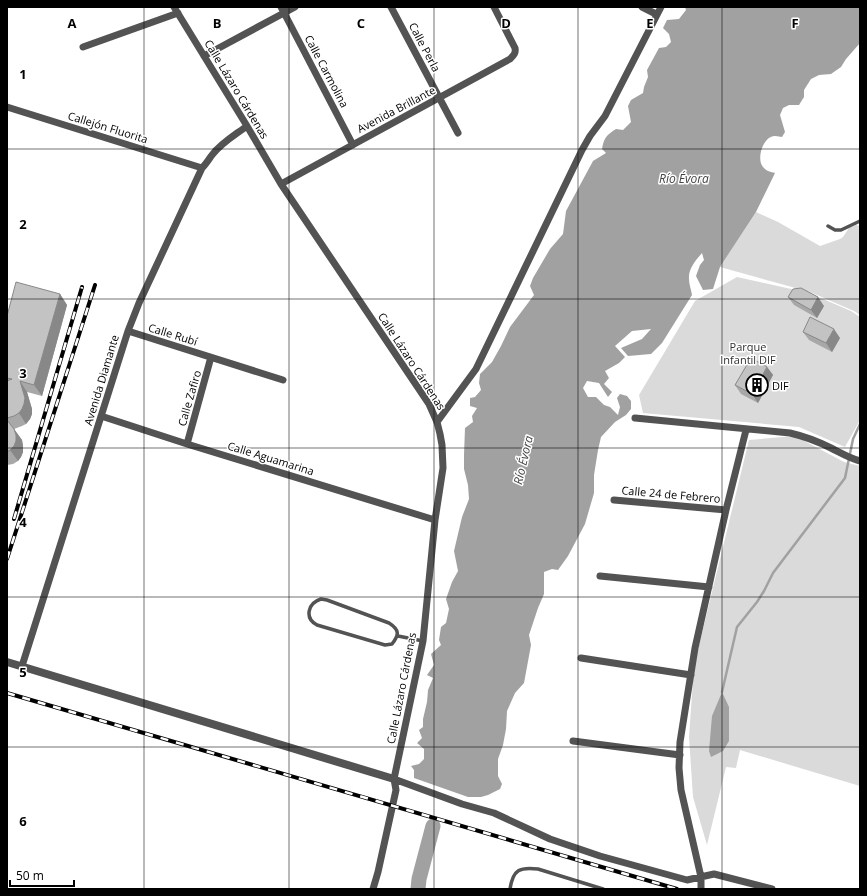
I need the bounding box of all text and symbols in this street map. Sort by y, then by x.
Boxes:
text: A [68,14,77,32]
text: B [213,14,222,32]
text: C [357,14,365,32]
text: D [501,14,511,32]
text: E [646,14,654,32]
text: F [791,14,799,32]
street label: Calle Perla [406,20,444,74]
street label: Calle Carmolina [302,32,352,110]
street label: Calle Lázaro Cárdenas [201,37,273,141]
text: 1 [19,65,27,83]
street label: Avenida Brillante [354,82,438,136]
street label: Callejón Fluorita [66,108,150,146]
water label: Río Évora [659,170,709,187]
text: 2 [19,215,27,233]
street label: Calle Lázaro Cárdenas [375,309,449,413]
street label: Calle Rubí [147,319,200,349]
street label: Avenida Diamante [80,333,122,427]
park label: Parque Infantil DIF [720,339,776,367]
text: 3 [19,364,27,382]
street label: Calle Zafiro [174,368,204,428]
building icon: DIF [744,372,770,398]
place label: DIF [772,378,789,393]
water label: Río Évora [509,434,537,486]
street label: Calle Aguamarina [226,438,316,478]
street label: Calle 24 de Febrero [621,482,721,506]
text: 4 [19,513,27,531]
street label: Calle Lázaro Cárdenas [383,631,419,745]
text: 5 [19,663,27,681]
text: 6 [19,812,27,830]
scale bar [10,862,74,888]
text: 50 m [16,867,44,884]

